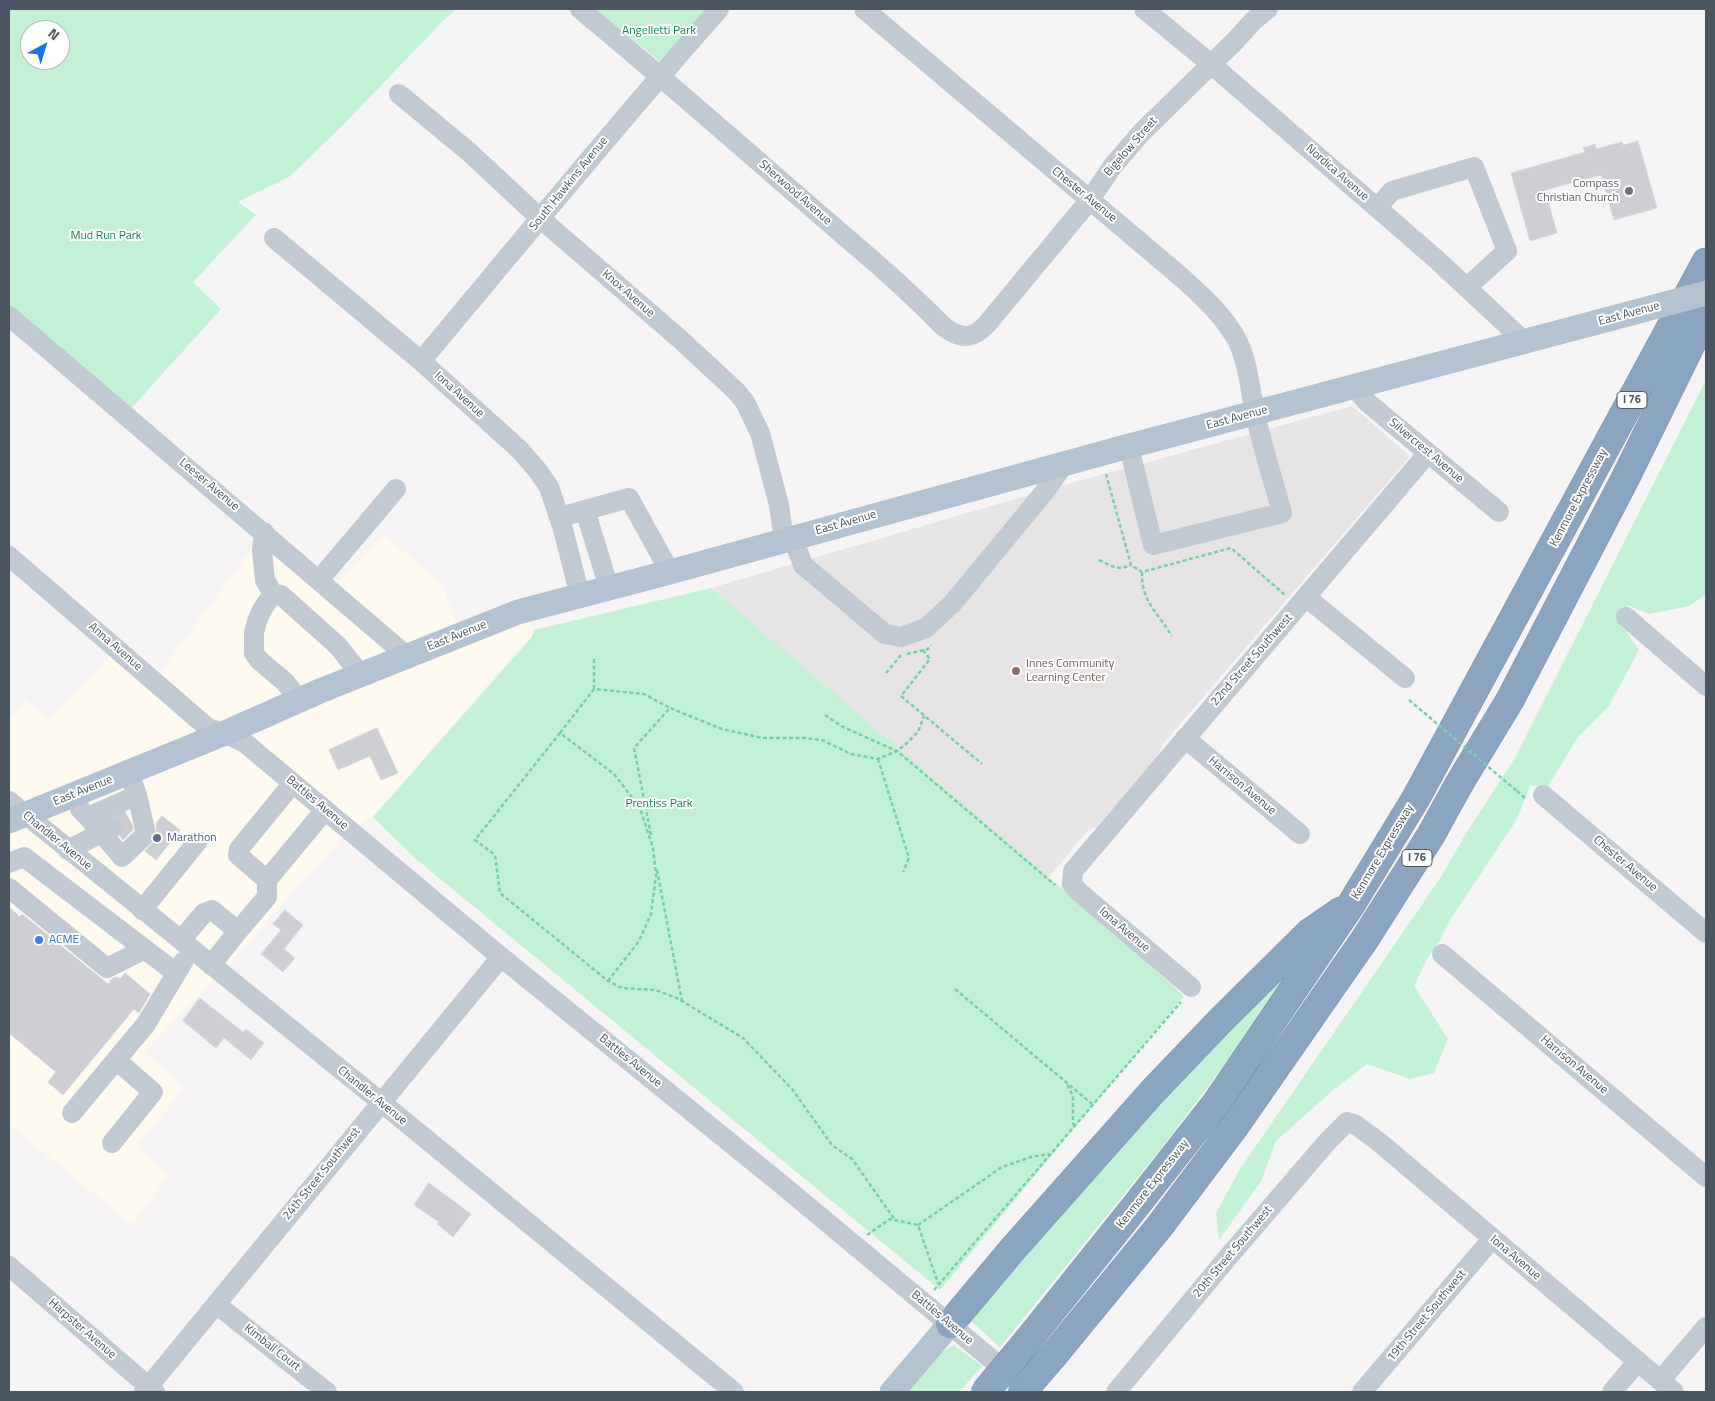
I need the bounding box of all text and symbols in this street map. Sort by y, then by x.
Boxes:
north arrow [20,20,70,70]
text: N [44,23,64,45]
park label: Angelletti Park [622,24,696,38]
street label: Bigelow Street [1101,114,1161,180]
street label: South Hawkins Avenue [527,134,611,234]
street label: Nordica Avenue [1303,142,1371,204]
street label: Sherwood Avenue [756,158,834,228]
street label: Chester Avenue [1049,164,1119,226]
place label: Compass Christian Church [1537,177,1619,205]
marker: Compass Christian Church [1623,185,1635,197]
park label: Mud Run Park [70,229,142,243]
street label: Knox Avenue [599,267,657,321]
street label: East Avenue [1597,299,1661,329]
street label: Iona Avenue [431,369,487,421]
road number: I 76 [1617,392,1647,408]
street label: East Avenue [1205,403,1269,433]
street label: Silvercrest Avenue [1386,416,1466,486]
street label: Kenmore Expressway [1547,447,1611,549]
street label: Leeser Avenue [176,456,242,514]
street label: East Avenue [814,507,878,539]
street label: 22nd Street Southwest [1208,611,1296,709]
street label: East Avenue [425,618,489,654]
street label: Anna Avenue [85,620,145,674]
place label: Innes Community Learning Center [1026,657,1114,685]
marker: Innes Community Learning Center [1010,665,1022,677]
street label: Harrison Avenue [1205,754,1279,818]
street label: East Avenue [51,773,115,809]
street label: Battles Avenue [283,773,351,833]
park label: Prentiss Park [625,797,693,811]
street label: Kenmore Expressway [1349,802,1417,902]
street label: Chandler Avenue [19,809,95,873]
place label: Marathon [167,831,217,845]
marker: Marathon [151,832,163,844]
street label: Chester Avenue [1590,833,1660,895]
road number: I 76 [1402,850,1432,866]
street label: Iona Avenue [1096,905,1152,955]
place label: ACME [49,933,79,947]
marker: ACME [33,934,45,946]
street label: Battles Avenue [596,1031,664,1091]
street label: Harrison Avenue [1537,1033,1611,1097]
street label: Chandler Avenue [334,1064,410,1128]
street label: 24th Street Southwest [280,1125,364,1223]
street label: Kenmore Expressway [1114,1137,1192,1231]
street label: 20th Street Southwest [1191,1203,1275,1301]
street label: Iona Avenue [1487,1233,1543,1283]
street label: 19th Street Southwest [1385,1267,1469,1365]
street label: Battles Avenue [908,1288,976,1348]
street label: Harpster Avenue [45,1296,119,1362]
street label: Kimball Court [241,1322,303,1374]

